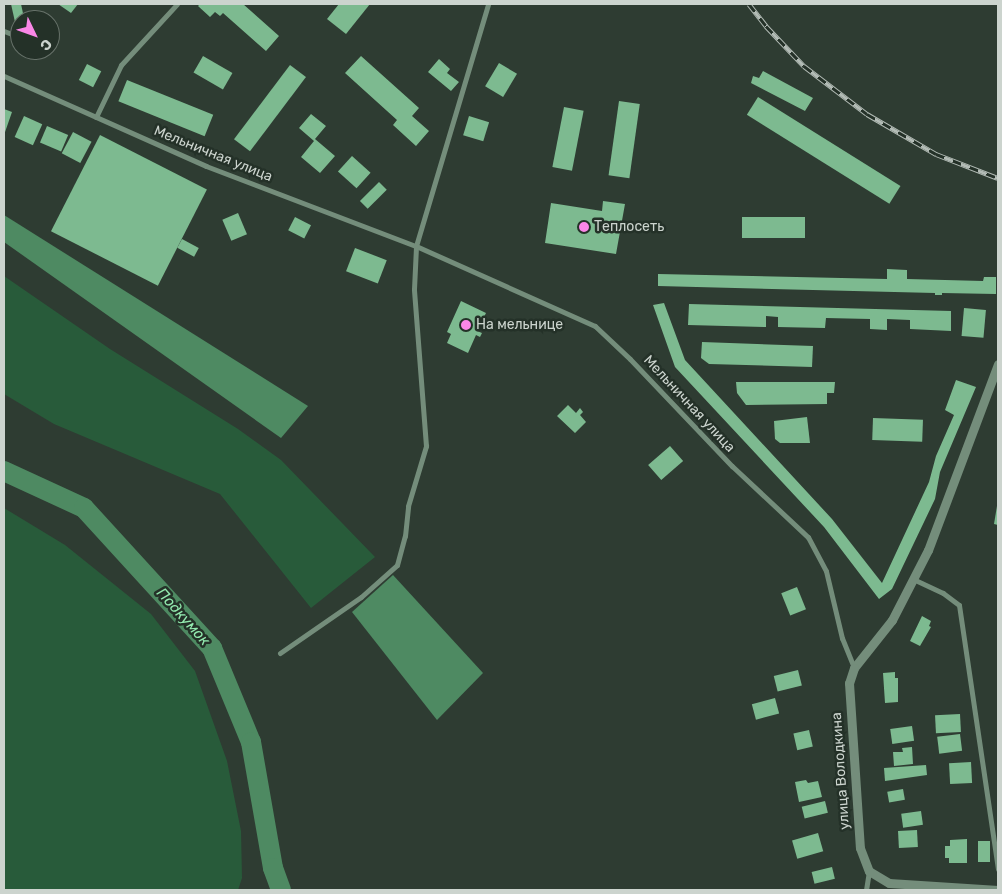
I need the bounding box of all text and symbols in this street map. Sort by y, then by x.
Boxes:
north arrow [10,10,60,60]
text: С [36,35,55,54]
street label: Мельничная улица [151,123,275,185]
place label: Теплосеть [594,219,664,235]
marker: Теплосеть [578,221,590,233]
place label: На мельнице [476,317,563,333]
marker: На мельнице [460,319,472,331]
street label: Мельничная улица [640,352,738,456]
water label: Подкумок [153,585,213,649]
street label: улица Володкина [829,712,853,830]

